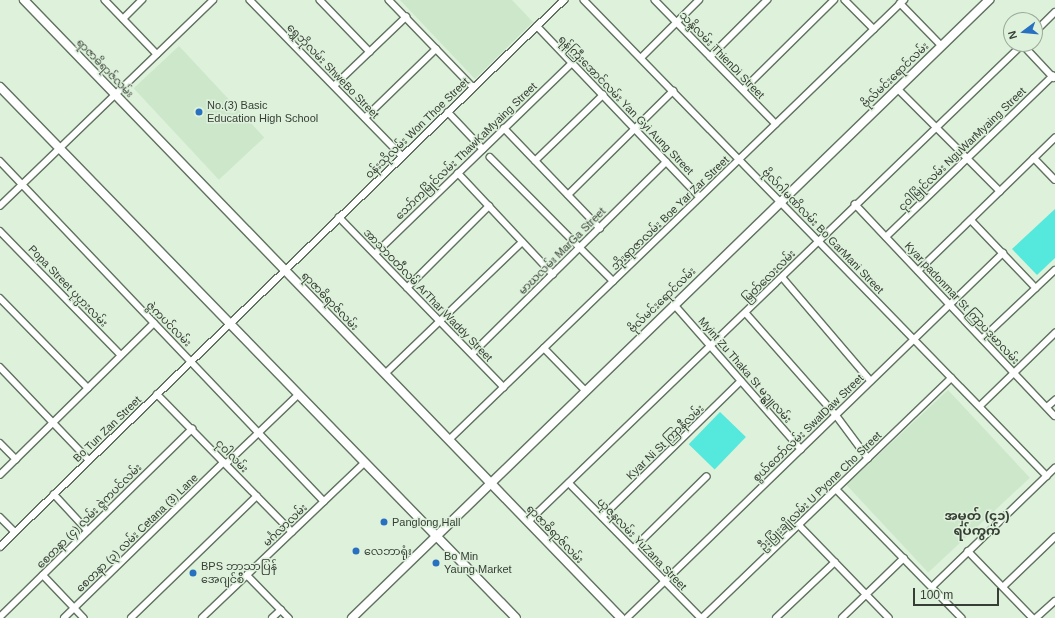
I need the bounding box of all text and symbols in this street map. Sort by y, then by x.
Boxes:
street label: သန္ဒိလမ်း ThienDi Street [677,9,767,101]
north arrow [1003,12,1043,52]
street label: ရွှေဘိုလမ်း ShweBo Street [284,21,382,121]
text: N [1006,30,1019,41]
street label: ရန်ကြီးအောင်လမ်း Yan Gyi Aung Street [555,32,697,178]
street label: ရာဇာဓိရာဇ်လမ်း [74,36,136,100]
street label: ဗိုလ်မင်းရောင်လမ်း [859,40,931,110]
street label: ဝန်းသိုလမ်း Won Thoe Street [362,75,472,181]
street label: သော်ကမြိုင်လမ်း ThawKaMyaing Street [393,80,539,222]
street label: ငုဝါမြိုင်လမ်း NguWarMyaing Street [896,85,1028,213]
place label: No.(3) Basic Education High School [207,99,318,125]
marker: No.(3) Basic Education High School [194,107,204,117]
street label: ဘိုးရာဇာလမ်း Boe Yar Zar Street [608,153,732,273]
street label: ဗိုလ်ဂါမဏိလမ်း Bo GarMani Street [760,166,886,296]
street label: မာဃလမ်း MarGa Street [516,205,608,297]
street label: အာသာဝတီလမ် ArThar Waddy Street [361,226,495,364]
street label: Kyar padonmar St ကြာပဒုမာလမ်း [902,239,1022,367]
street label: Popa Street ပုပ္ပားလမ်း [26,242,110,330]
street label: မြတ်လေးလမ်း [740,247,798,305]
street label: ဗိုလ်မင်းရောင်လမ်း [626,265,698,335]
street label: ရာဇာဓိရာဇ်လမ်း [299,269,361,333]
street label: ဇွဲကပင်လမ်း [144,299,194,349]
street label: Myint Zu Thaka St မဥ္ဇူလမ်း [696,314,794,426]
street label: စွယ်တော်လမ်း SwalDaw Street [750,372,866,484]
street label: Bo Tun Zan Street [70,393,144,465]
street label: Kyar Ni St ကြာနီလမ်း [624,402,706,482]
street label: ဦးပြုံးချိုလမ်း U Pyone Cho Street [756,429,884,553]
street label: ငုဝါလမ်း [213,437,251,475]
street label: စေတနာ (၄) လမ်း ဇွဲကပင်လမ်း [34,461,144,571]
street label: စေတနာ (၃) လမ်း Cetana (3) Lane [73,471,201,595]
street label: ယုဇနလမ်း YuZana Street [594,495,690,593]
street label: မင်္ဂလာလမ်း [260,501,310,549]
street label: ရာဇာဓိရာဇ်လမ်း [524,502,586,566]
district label: အမှတ် (၄၁) ရပ်ကွက် [944,509,1010,540]
place label: Panglong Hall [392,515,460,529]
marker: Panglong Hall [379,517,389,527]
place label: လေဘာရုံး [364,544,412,558]
marker: လေဘာရုံး [351,546,361,556]
place label: Bo Min Yaung Market [444,550,512,576]
marker: Bo Min Yaung Market [431,558,441,568]
place label: BPS ဘာသာပြန် အေဂျင်စီ [201,560,277,586]
marker: BPS ဘာသာပြန် အေဂျင်စီ [188,568,198,578]
scale bar [915,580,1001,606]
text: 100 m [920,588,953,602]

